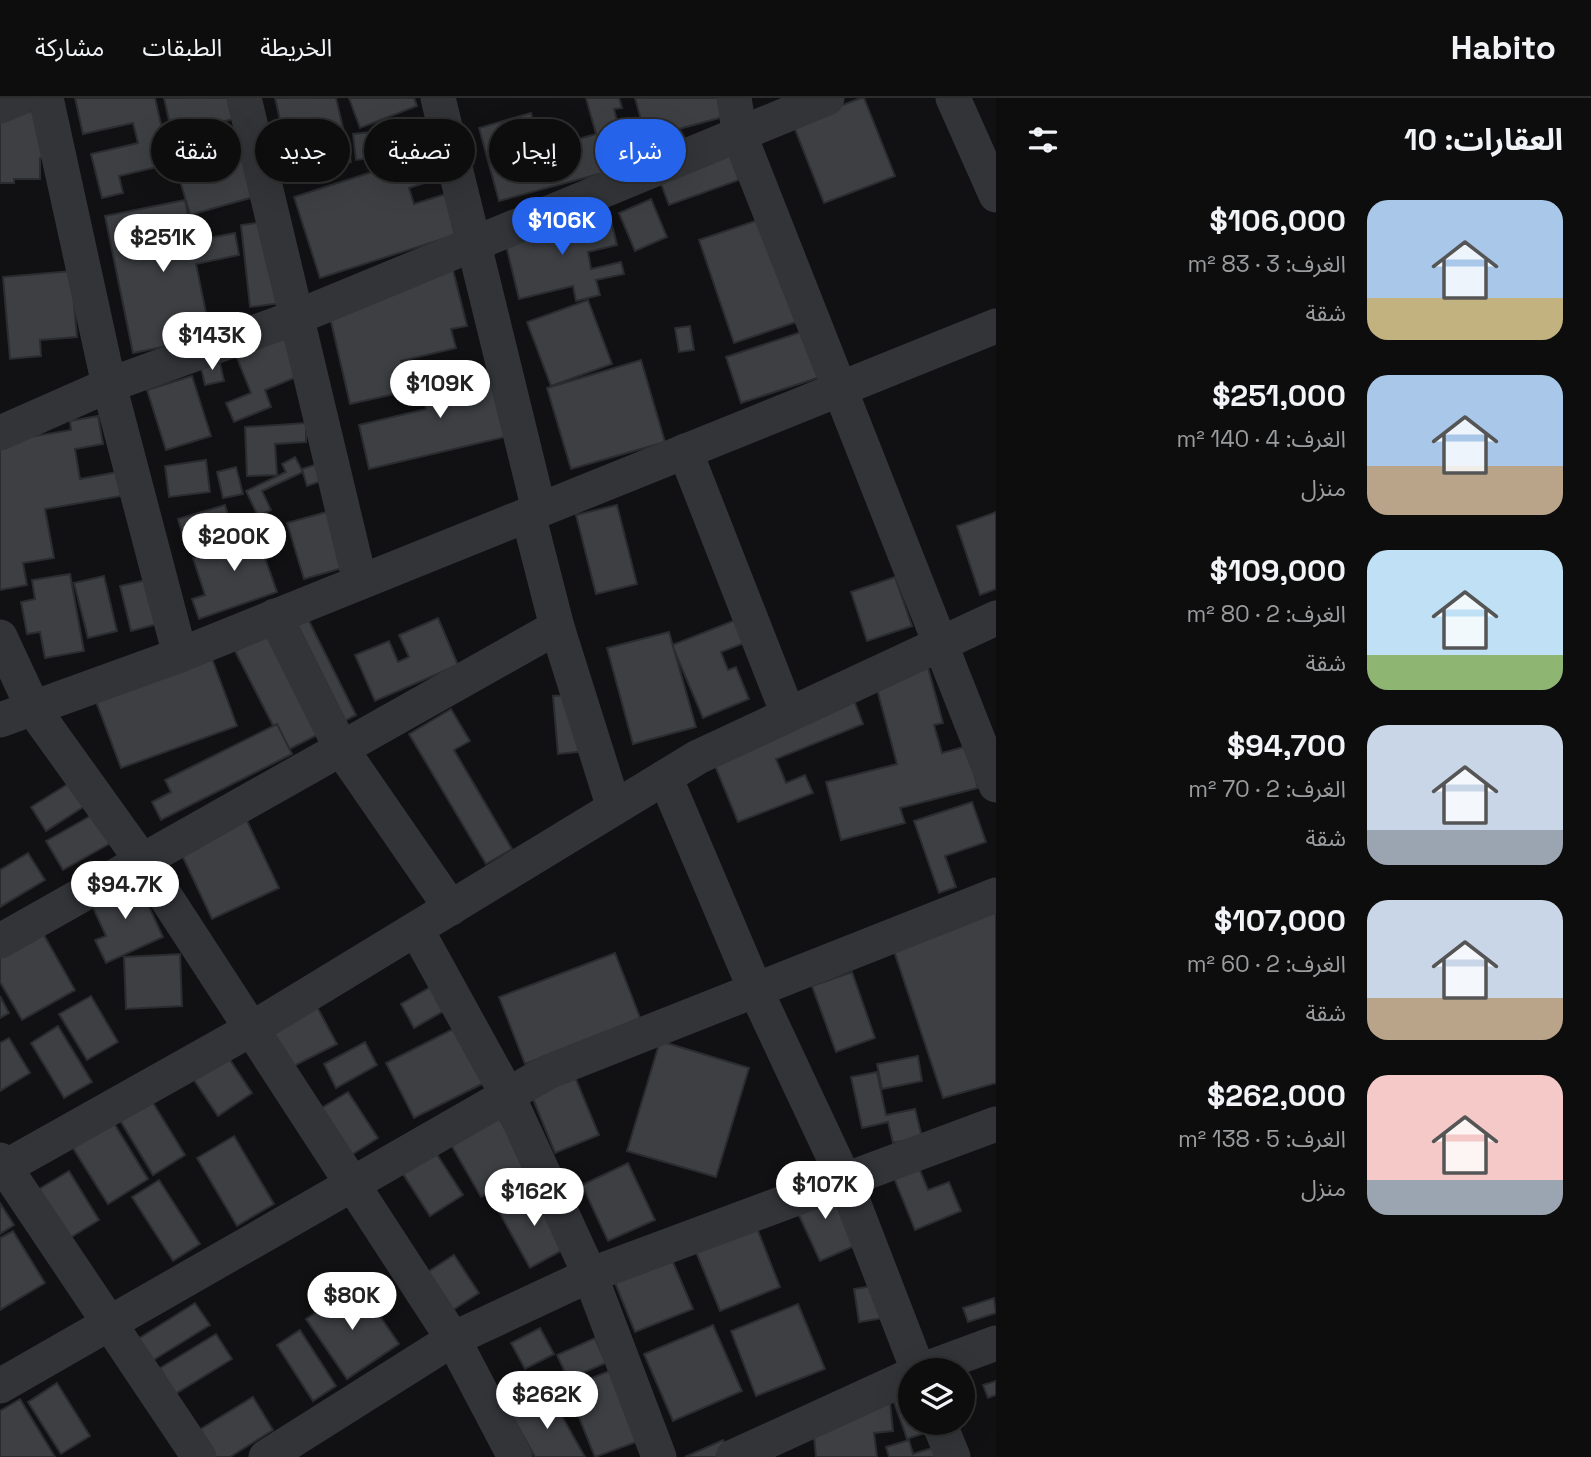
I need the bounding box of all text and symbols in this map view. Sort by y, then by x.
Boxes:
text: Habito [1451,27,1556,69]
text: مشاركة [35,32,104,63]
text: الطبقات [142,32,222,63]
text: الخريطة [260,32,332,63]
chip: شقة [151,119,241,182]
chip: جديد [255,119,350,182]
chip: تصفية [364,119,475,182]
chip: إيجار [489,119,581,182]
chip: شراء [595,119,686,182]
text: العقارات: 10 [1404,120,1563,159]
icon: filters [1024,121,1062,159]
pin: $106K [513,198,611,257]
text: $106,000 [1210,201,1346,240]
text: $106K [528,205,596,235]
pin: $251K [114,214,212,274]
text: $251K [130,222,196,252]
icon: home [1423,228,1507,312]
text: الغرف: 3 · 83 m² [1187,249,1346,279]
text: شقة [1305,298,1346,328]
pin: $143K [163,313,261,372]
text: $143K [178,320,246,350]
pin: $109K [391,360,489,420]
text: $109K [406,368,474,398]
text: $251,000 [1212,376,1346,415]
icon: home [1423,403,1507,487]
text: الغرف: 4 · 140 m² [1176,424,1346,454]
text: منزل [1301,473,1346,503]
pin: $200K [185,514,283,573]
text: $200K [198,521,270,551]
text: $109,000 [1210,551,1346,590]
icon: home [1423,578,1507,662]
text: الغرف: 2 · 80 m² [1187,599,1346,629]
text: شقة [1305,648,1346,678]
text: $94,700 [1227,726,1346,765]
icon: home [1423,753,1507,837]
text: الغرف: 2 · 70 m² [1188,774,1346,804]
text: شقة [1305,823,1346,853]
pin: $94.7K [68,862,182,921]
text: $94.7K [87,869,163,899]
text: $107,000 [1214,901,1346,940]
icon: home [1423,928,1507,1012]
text: الغرف: 2 · 60 m² [1187,949,1346,979]
text: شقة [1305,998,1346,1028]
text: $262,000 [1207,1076,1346,1115]
icon: home [1423,1103,1507,1187]
text: الغرف: 5 · 138 m² [1178,1124,1346,1154]
pin: $107K [776,1162,874,1221]
pin: $162K [485,1168,583,1228]
text: $107K [792,1169,858,1199]
text: منزل [1301,1173,1346,1203]
text: $162K [501,1176,567,1206]
pin: $80K [311,1272,393,1332]
text: $80K [323,1280,381,1310]
map controls [898,1358,975,1435]
button: layers [898,1358,975,1435]
pin: $262K [498,1372,596,1431]
text: $262K [512,1379,582,1409]

